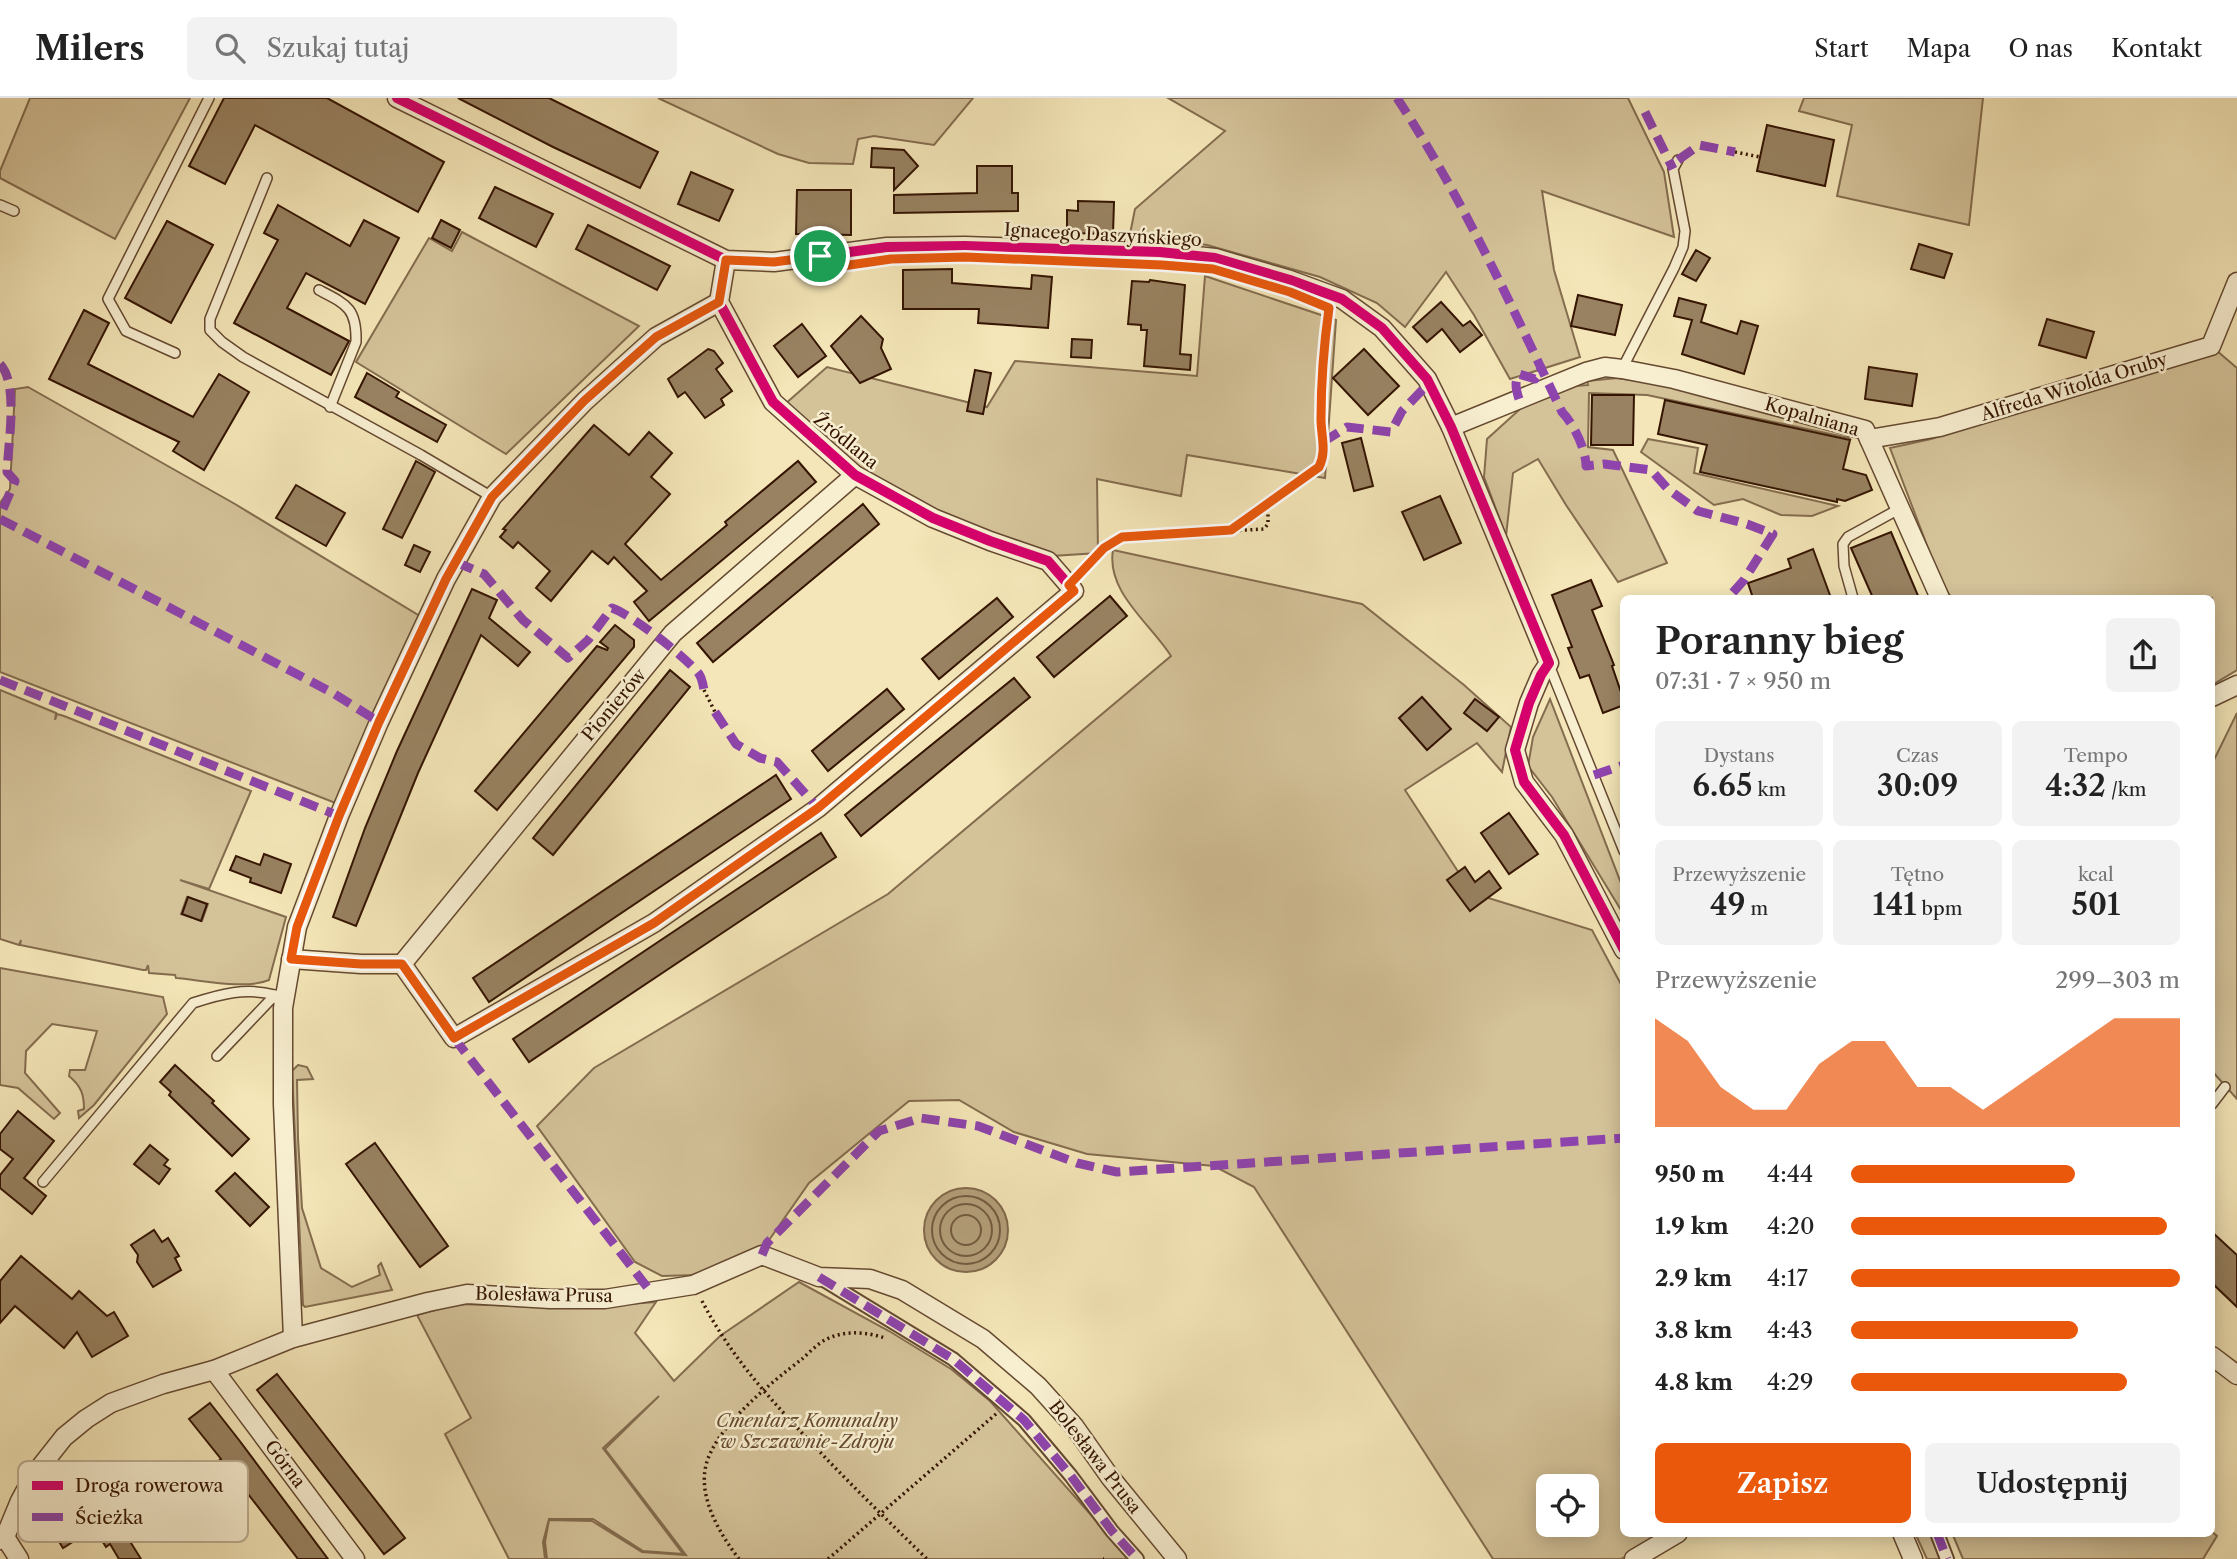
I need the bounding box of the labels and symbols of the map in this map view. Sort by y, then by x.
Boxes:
street label: Ignacego Daszyńskiego [1003,219,1203,251]
pin [790,226,850,286]
street label: Alfreda Witolda Oruby [1977,348,2171,426]
street label: Kopalniana [1762,393,1862,441]
street label: Źródlana [809,407,884,474]
street label: Pionierów [577,663,651,746]
street label: Bolesława Prusa [475,1283,614,1307]
street label: Bolesława Prusa [1044,1396,1146,1518]
park label: Cmentarz Komunalny w Szczawnie-Zdroju [716,1410,898,1453]
street label: Górna [260,1436,310,1493]
legend [18,1461,248,1542]
text: Droga rowerowa [75,1474,223,1497]
text: Ścieżka [75,1506,143,1529]

